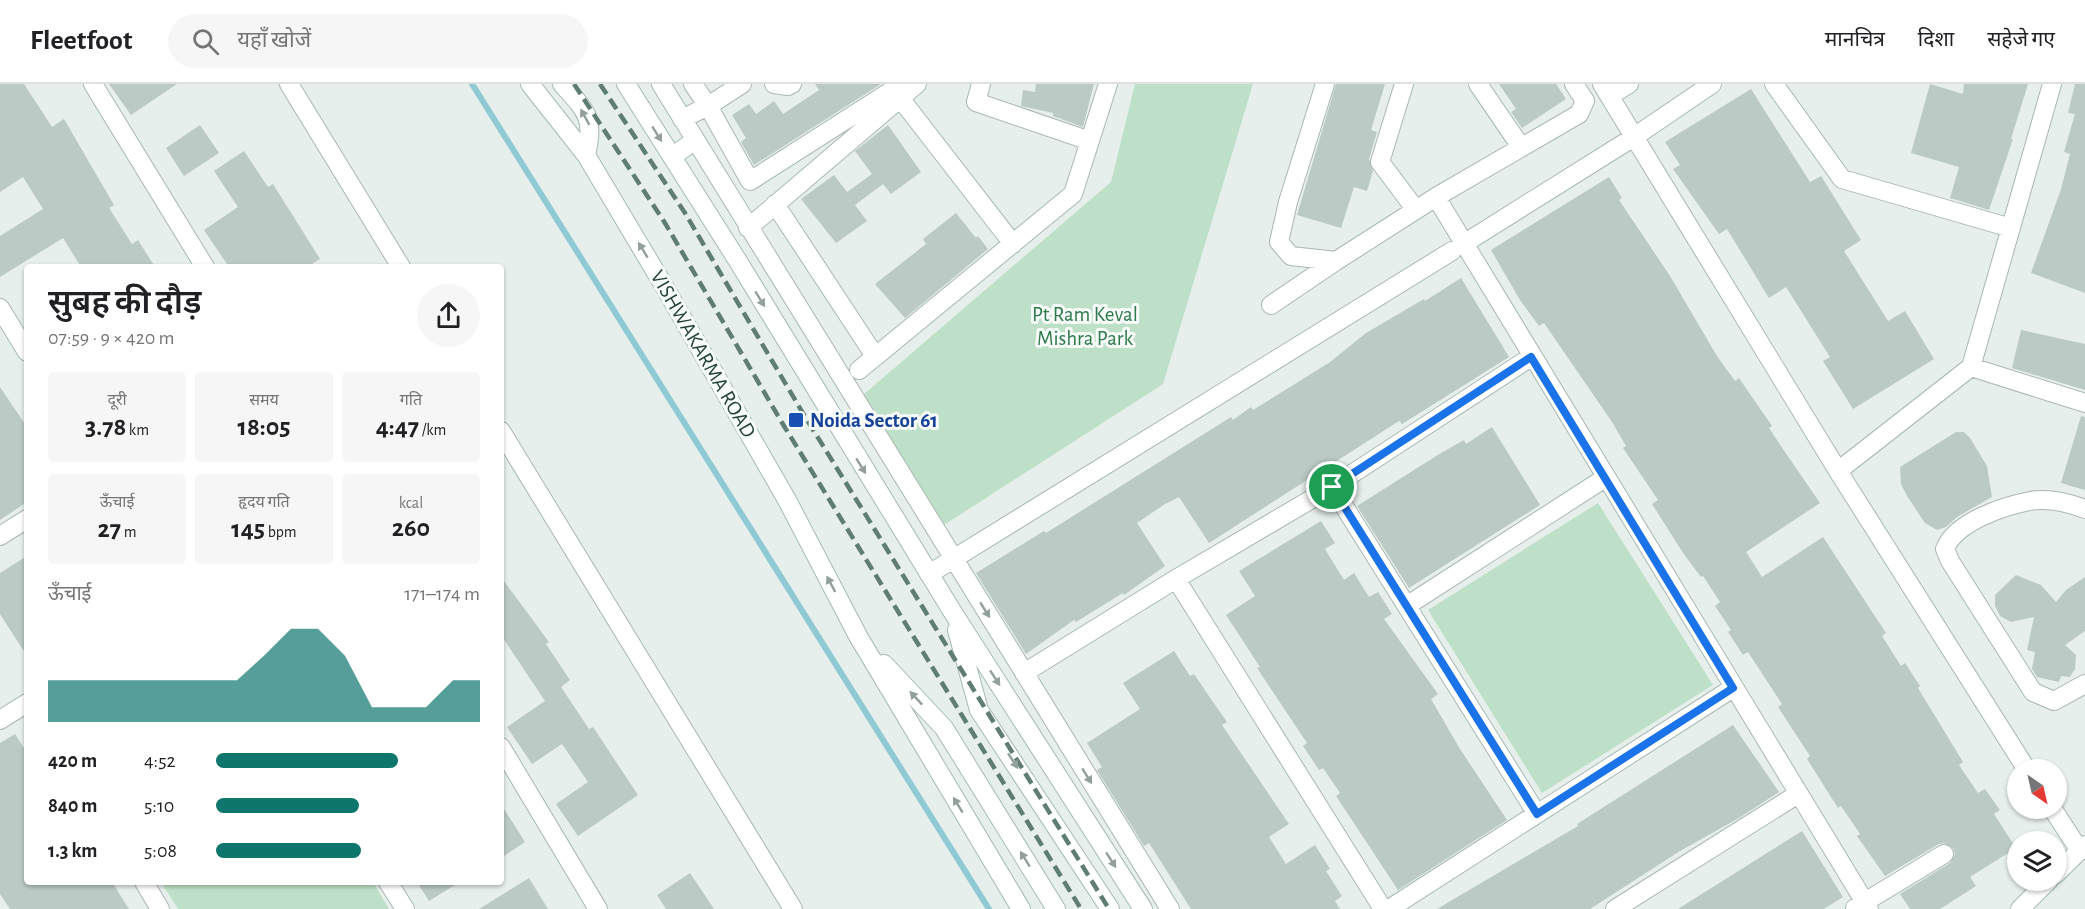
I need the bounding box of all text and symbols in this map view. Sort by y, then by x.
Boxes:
search box [168,14,588,68]
icon: search [189,25,222,58]
text: Fleetfoot [30,27,132,55]
text: यहाँ खोजें [237,29,311,51]
text: मानचित्र [1825,29,1885,50]
text: दिशा [1918,29,1954,50]
text: सहेजे गए [1987,29,2055,50]
one-way arrow [580,109,591,125]
one-way arrow [651,125,662,142]
one-way arrow [637,242,648,258]
street label: VISHWAKARMA ROAD [647,267,759,441]
button: share [417,284,480,347]
text: सुबह की दौड़ [48,287,201,320]
one-way arrow [755,291,766,307]
park label: Pt Ram Keval Mishra Park [1032,304,1138,349]
text: 07:59 · 9 × 420 m [48,328,175,348]
text: दूरी [107,392,127,408]
text: समय [249,392,279,408]
text: गति [400,392,422,408]
place label: Noida Sector 61 [810,410,938,431]
marker: Noida Sector 61 [787,411,805,429]
text: 3.78 [85,414,126,440]
text: 18:05 [238,414,290,440]
text: 4:47 [376,414,419,440]
text: km [126,422,149,438]
text: /km [419,422,446,438]
one-way arrow [856,457,867,474]
pin [1306,461,1357,512]
icon: arrive [1315,470,1348,503]
text: ऊँचाई [100,494,134,510]
text: हृदय गति [238,494,290,510]
text: kcal [399,495,423,511]
text: 260 [392,515,430,541]
text: 27 [98,516,121,542]
text: 145 [231,516,265,542]
text: m [121,524,136,540]
text: bpm [265,524,297,540]
one-way arrow [826,576,835,593]
text: ऊँचाई [48,584,91,604]
text: 171–174 m [404,584,480,604]
one-way arrow [979,602,990,618]
one-way arrow [989,670,1000,686]
one-way arrow [909,691,923,706]
text: 420 m [48,751,97,771]
text: 4:52 [144,751,176,771]
one-way arrow [1007,753,1018,769]
north arrow [2007,759,2067,819]
map controls [2007,759,2067,891]
one-way arrow [1082,767,1093,784]
text: 840 m [48,796,98,816]
text: 5:10 [144,796,174,816]
one-way arrow [953,797,964,813]
button: layers [2007,831,2067,891]
text: 1.3 km [48,841,97,861]
text: 5:08 [144,841,177,861]
one-way arrow [1019,851,1030,867]
one-way arrow [1106,852,1117,868]

